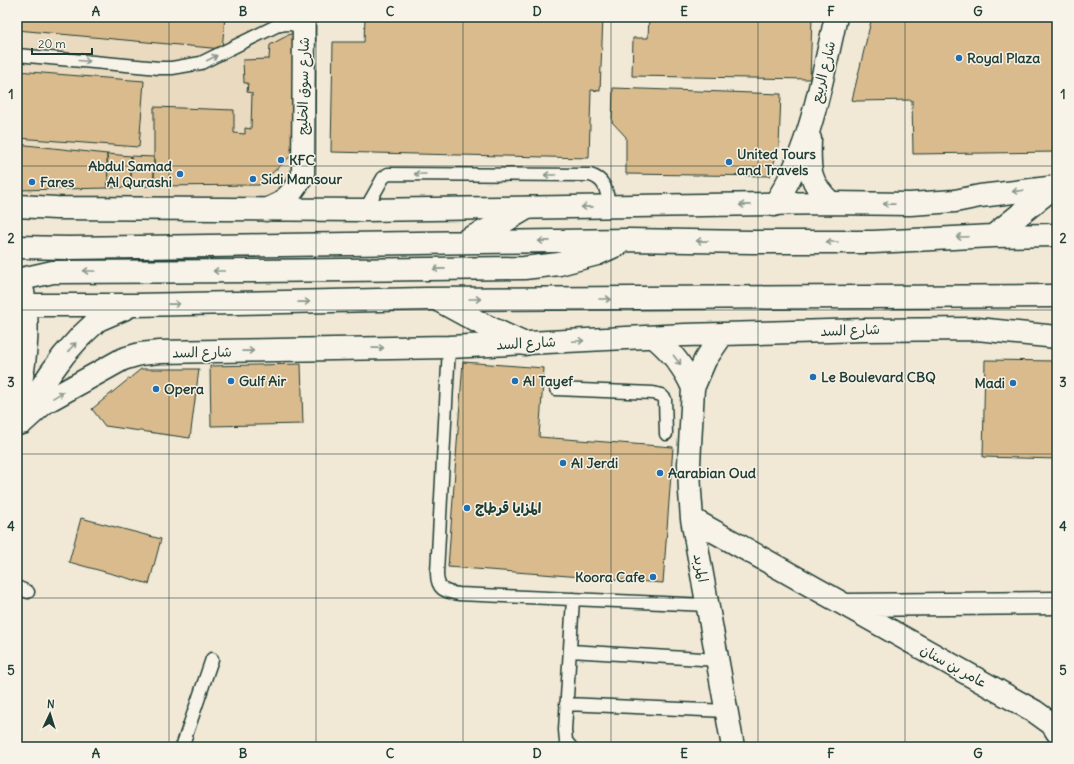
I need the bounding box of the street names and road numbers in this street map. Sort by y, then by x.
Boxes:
street label: شارع سوق الخليج [293,37,314,135]
street label: شارع الربيع [807,39,841,105]
street label: شارع السد [820,320,880,341]
street label: شارع السد [496,332,556,355]
street label: شارع السد [172,342,232,363]
street label: المربد [690,552,712,584]
street label: عامر بن سنان [917,640,991,692]

